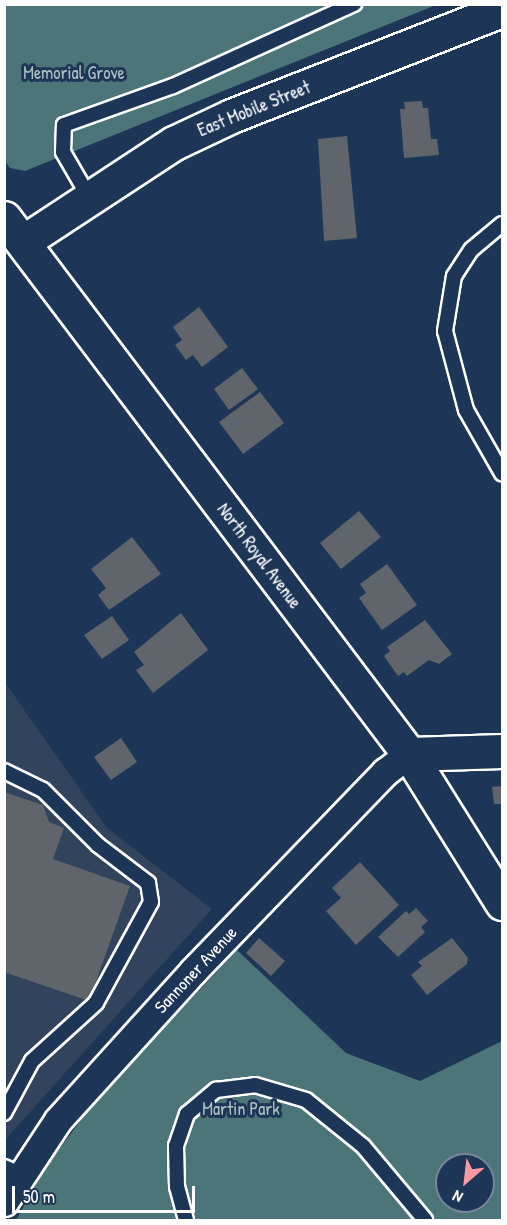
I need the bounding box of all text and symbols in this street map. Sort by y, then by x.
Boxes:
park label: Memorial Grove [23,62,125,84]
street label: East Mobile Street [194,77,314,141]
street label: North Royal Avenue [212,499,306,613]
street label: Sannoner Avenue [150,922,242,1018]
park label: Martin Park [202,1098,280,1120]
north arrow [435,1153,495,1213]
scale bar [15,1174,198,1212]
text: 50 m [23,1184,55,1209]
text: N [449,1185,466,1209]

